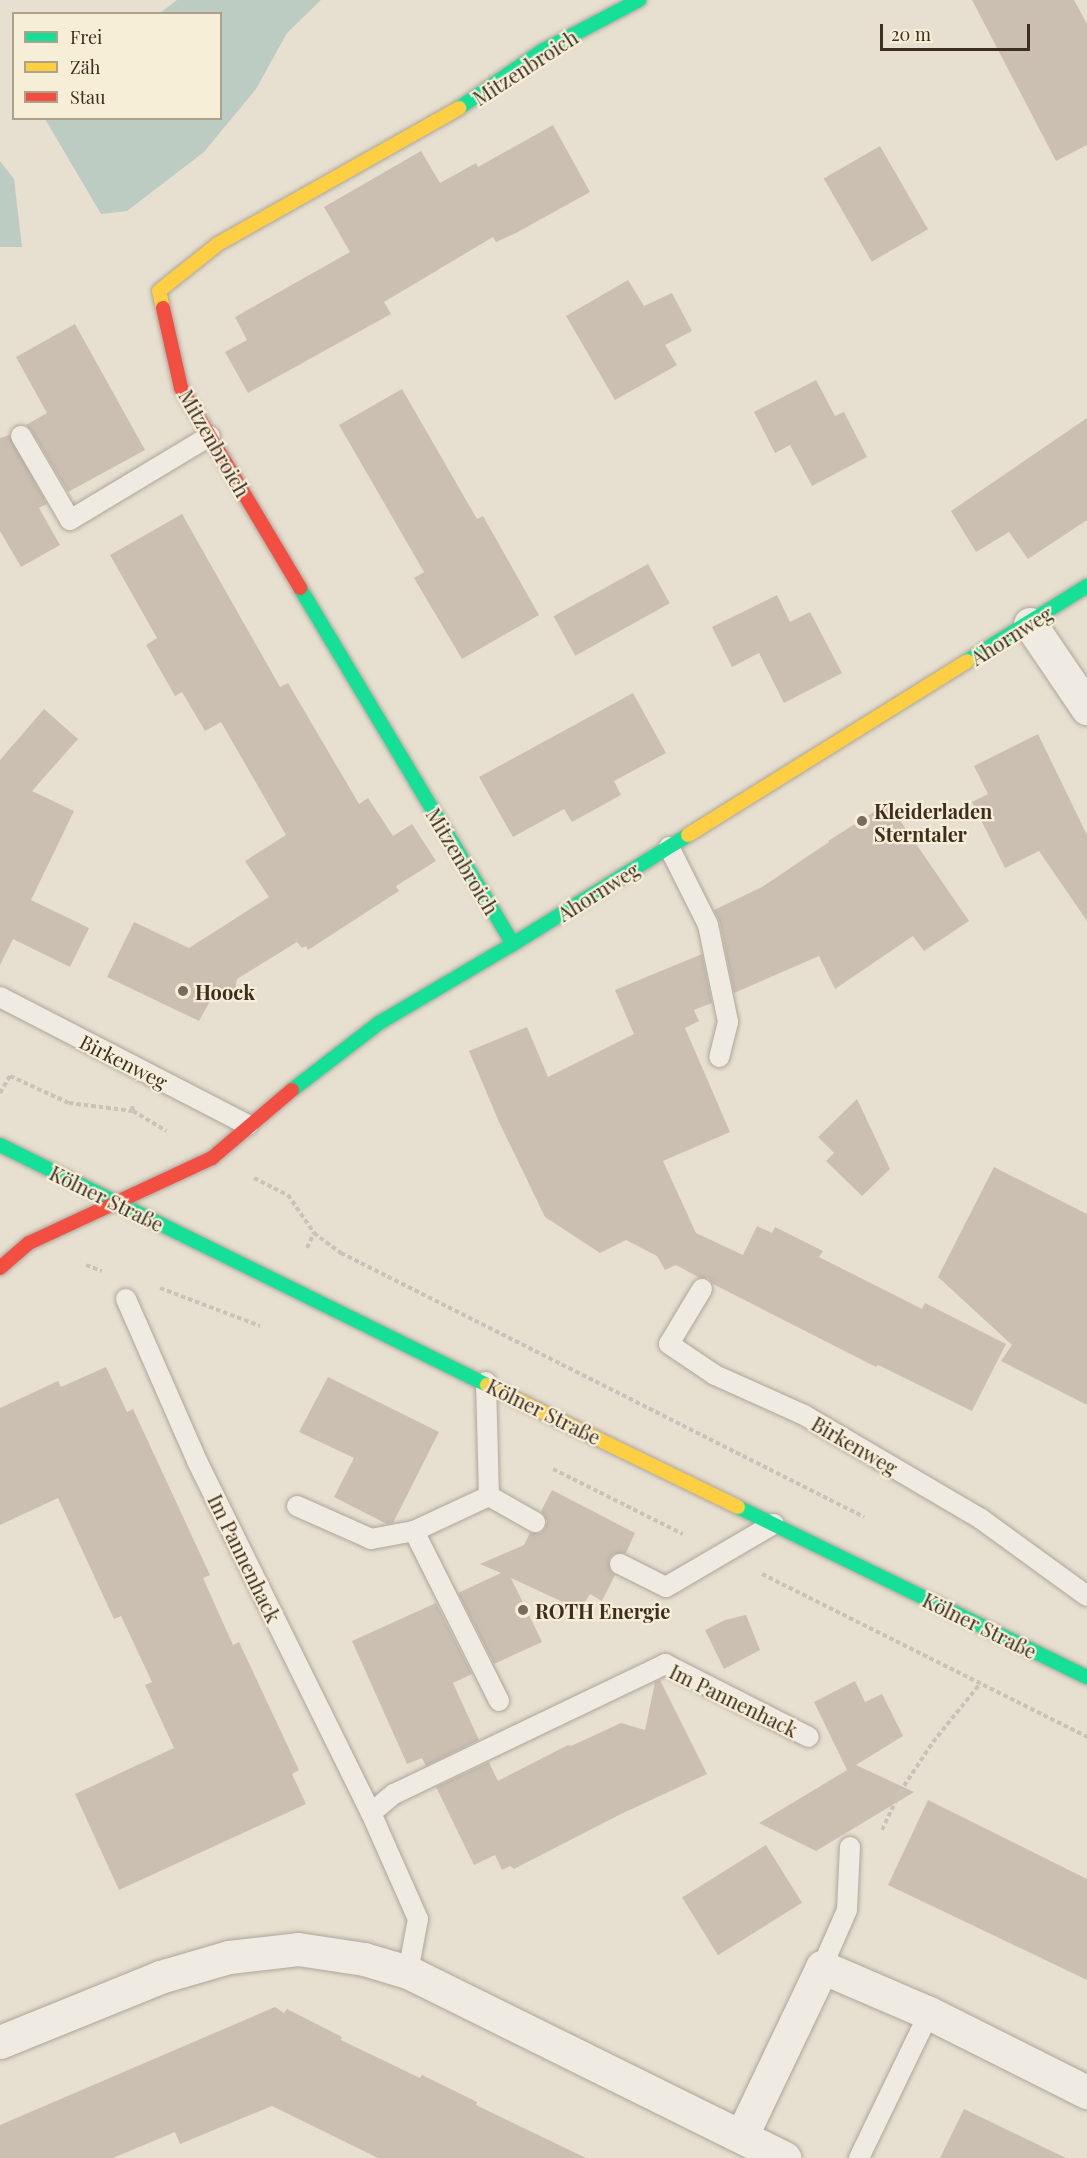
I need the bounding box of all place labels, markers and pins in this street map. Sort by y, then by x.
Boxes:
place label: Kleiderladen Sterntaler [874,798,992,845]
marker: Kleiderladen Sterntaler [855,814,869,828]
place label: Hoock [195,979,255,1003]
marker: Hoock [176,984,190,998]
place label: ROTH Energie [535,1598,670,1622]
marker: ROTH Energie [516,1603,530,1617]

